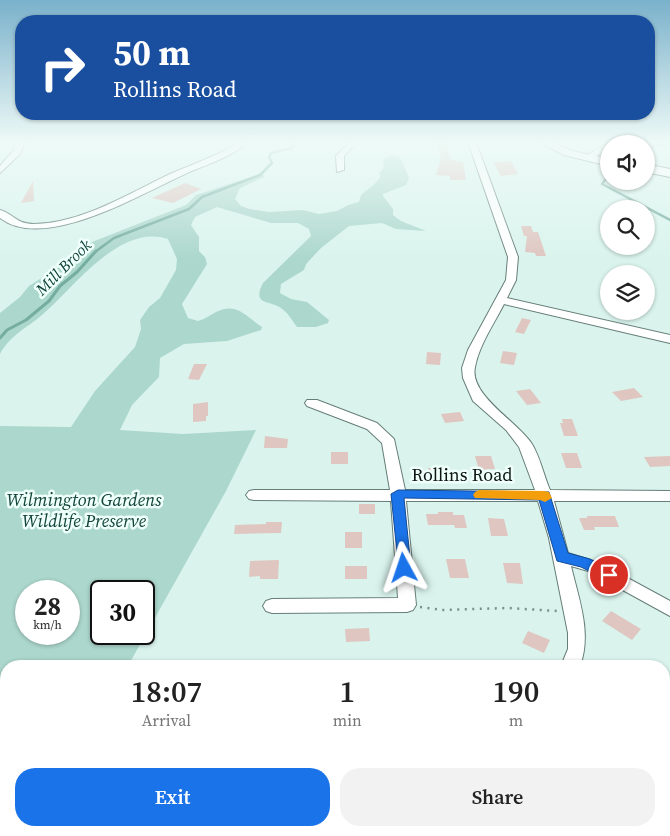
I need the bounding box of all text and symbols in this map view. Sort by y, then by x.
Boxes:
text: 50 m [113,29,190,77]
icon: right [30,35,95,100]
text: Rollins Road [113,74,237,104]
map controls [600,135,655,320]
button: sound [600,135,655,190]
button: search [600,200,655,255]
water label: Mill Brook [30,234,96,300]
button: layers [600,265,655,320]
street label: Rollins Road [411,462,513,487]
park label: Wilmington Gardens Wildlife Preserve [6,487,162,533]
position arrow [377,541,429,593]
pin [588,554,630,596]
icon: arrive [595,561,623,589]
speed limit sign: 30 [90,580,155,645]
text: 28 [34,589,61,623]
text: km/h [33,617,62,633]
text: 18:07 [131,671,202,712]
text: 1 [339,671,355,712]
text: 190 [492,671,539,712]
text: Arrival [142,709,191,731]
text: min [333,709,362,731]
text: m [509,709,523,731]
button: Exit [15,768,330,826]
button: Share [340,768,655,826]

